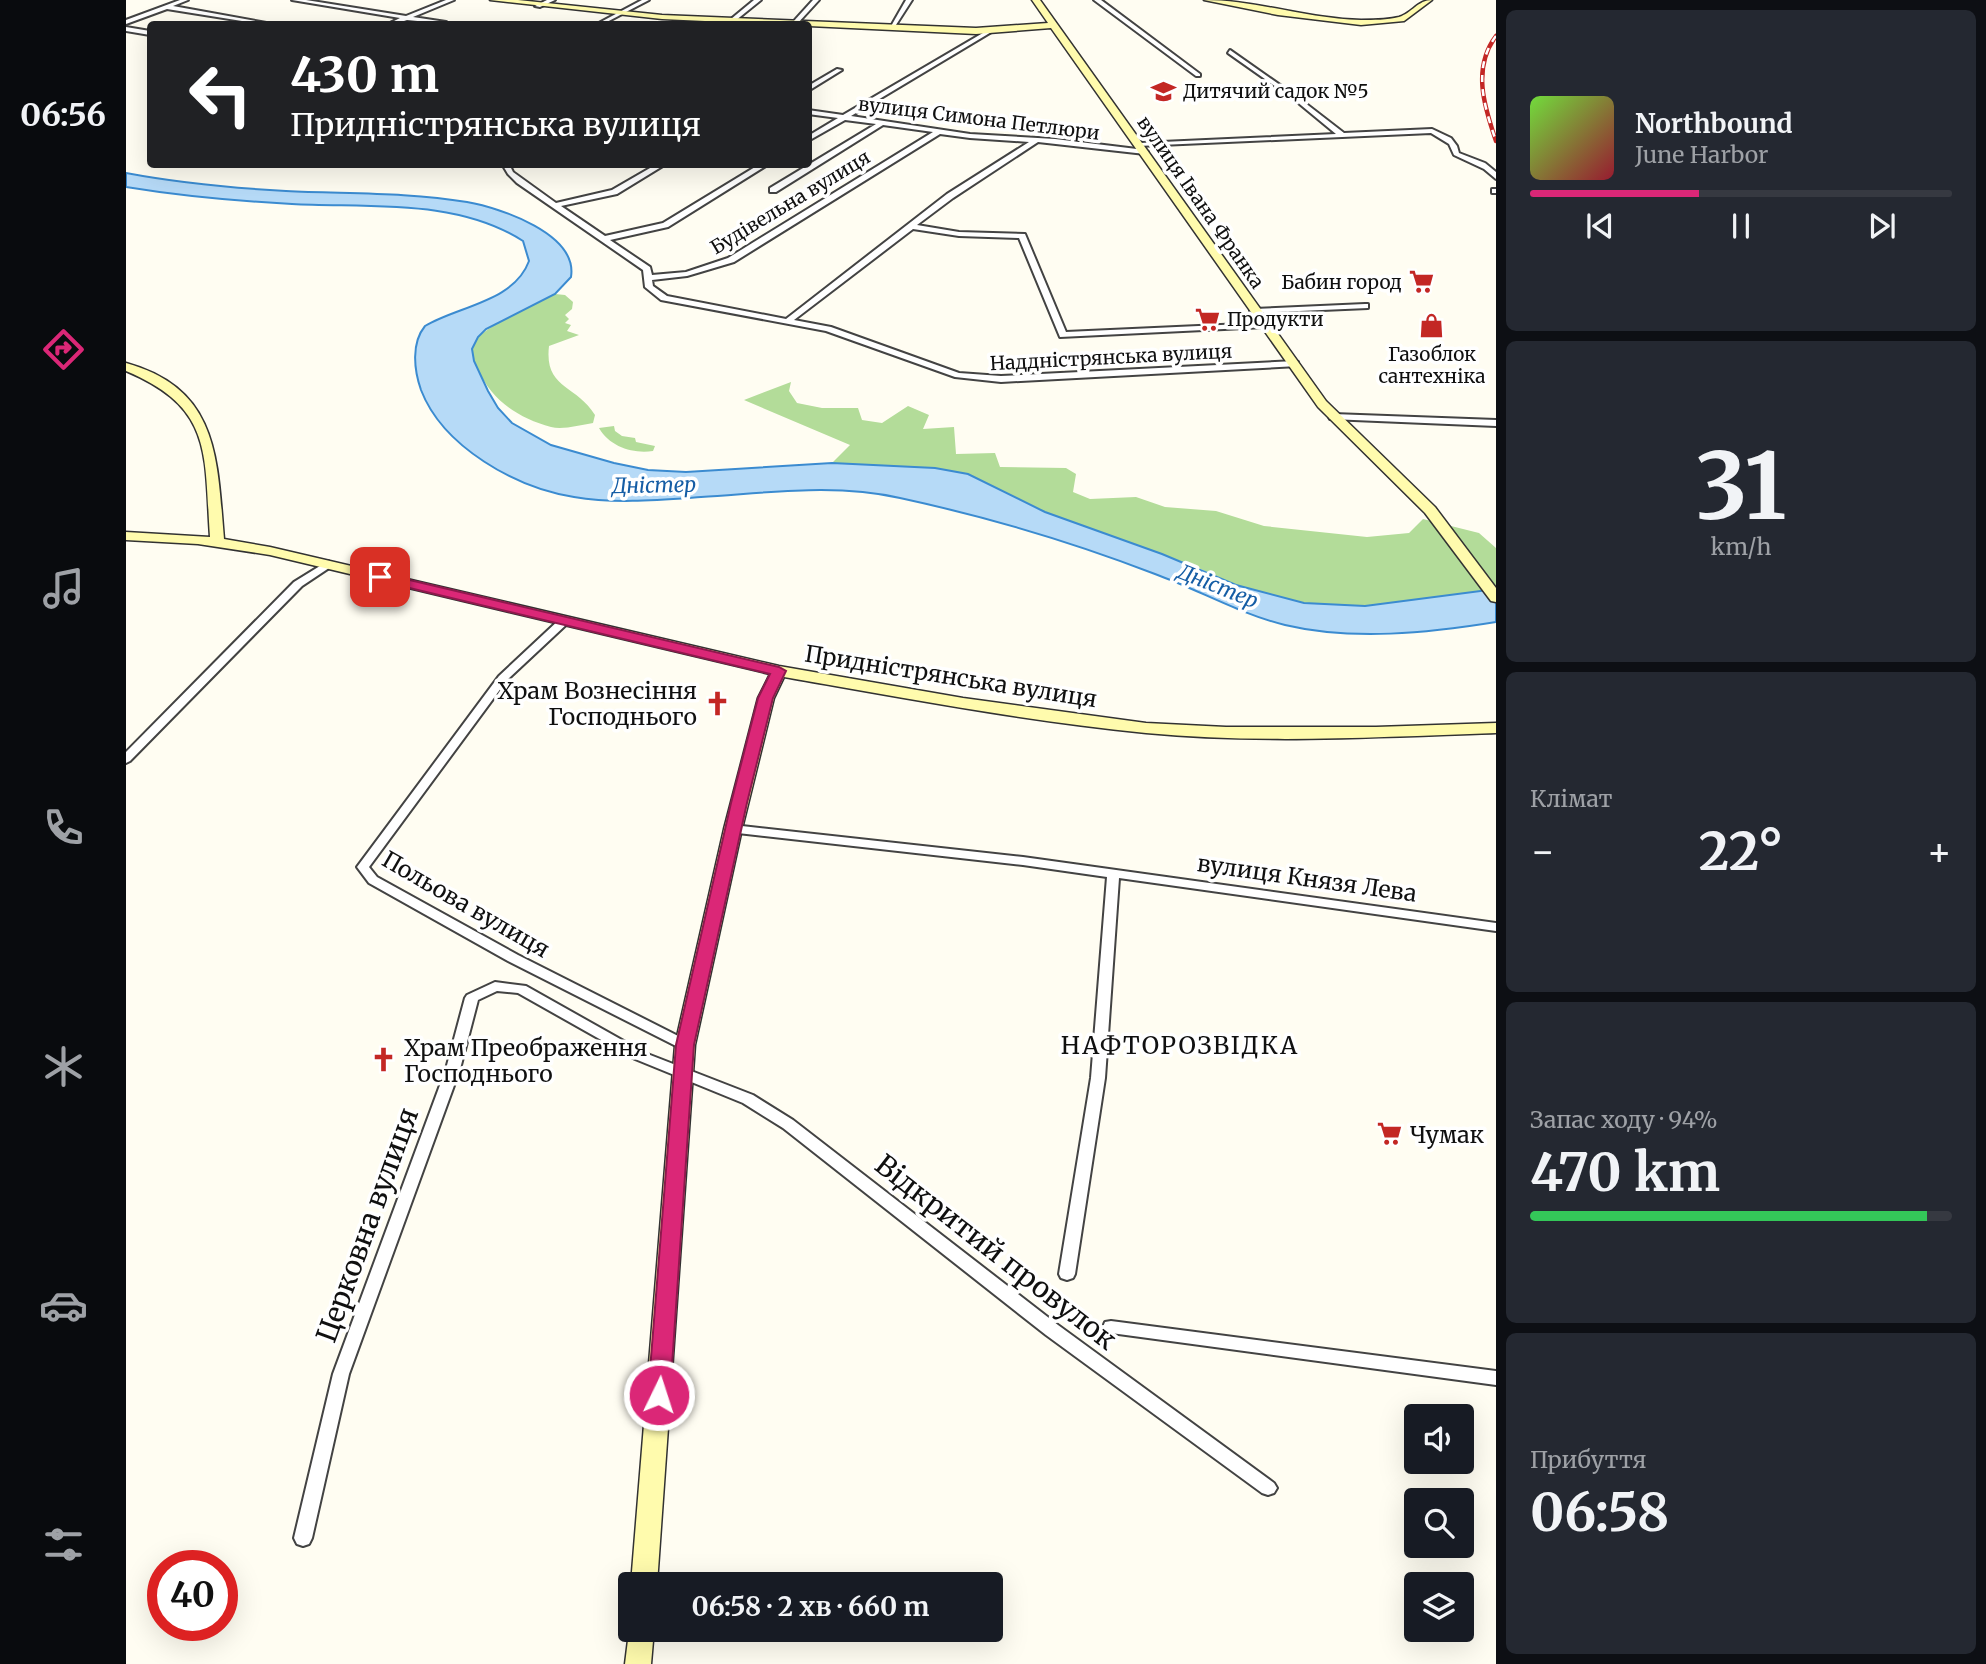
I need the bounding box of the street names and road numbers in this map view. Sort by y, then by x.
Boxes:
street label: вулиця Симона Петлюри [857,91,1101,145]
street label: вулиця Івана Франка [1132,111,1270,293]
street label: Будівельна вулиця [706,145,874,259]
street label: Наддністрянська вулиця [989,339,1233,375]
street label: Придністрянська вулиця [803,639,1099,713]
street label: Польова вулиця [377,844,555,964]
street label: вулиця Князя Лева [1195,848,1419,908]
street label: Церковна вулиця [308,1103,426,1347]
street label: Відкритий провулок [868,1147,1124,1358]

